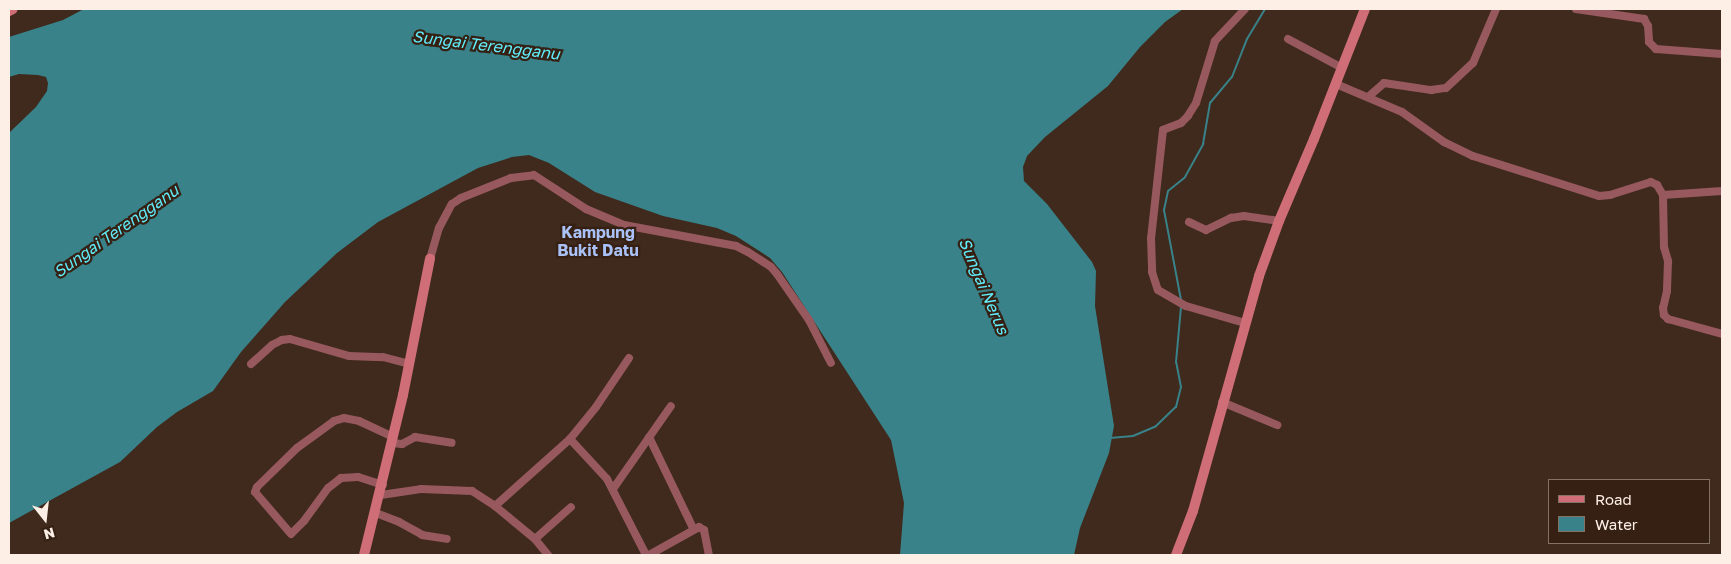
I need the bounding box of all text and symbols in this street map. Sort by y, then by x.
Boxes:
water label: Sungai Terengganu [411,26,561,64]
water label: Sungai Terengganu [50,181,182,281]
district label: Kampung Bukit Datu [557,222,639,260]
water label: Sungai Nerus [955,235,1013,337]
legend [1548,479,1711,544]
text: Road [1595,490,1632,508]
north arrow [20,494,70,544]
text: Water [1595,515,1638,533]
text: N [42,524,57,544]

